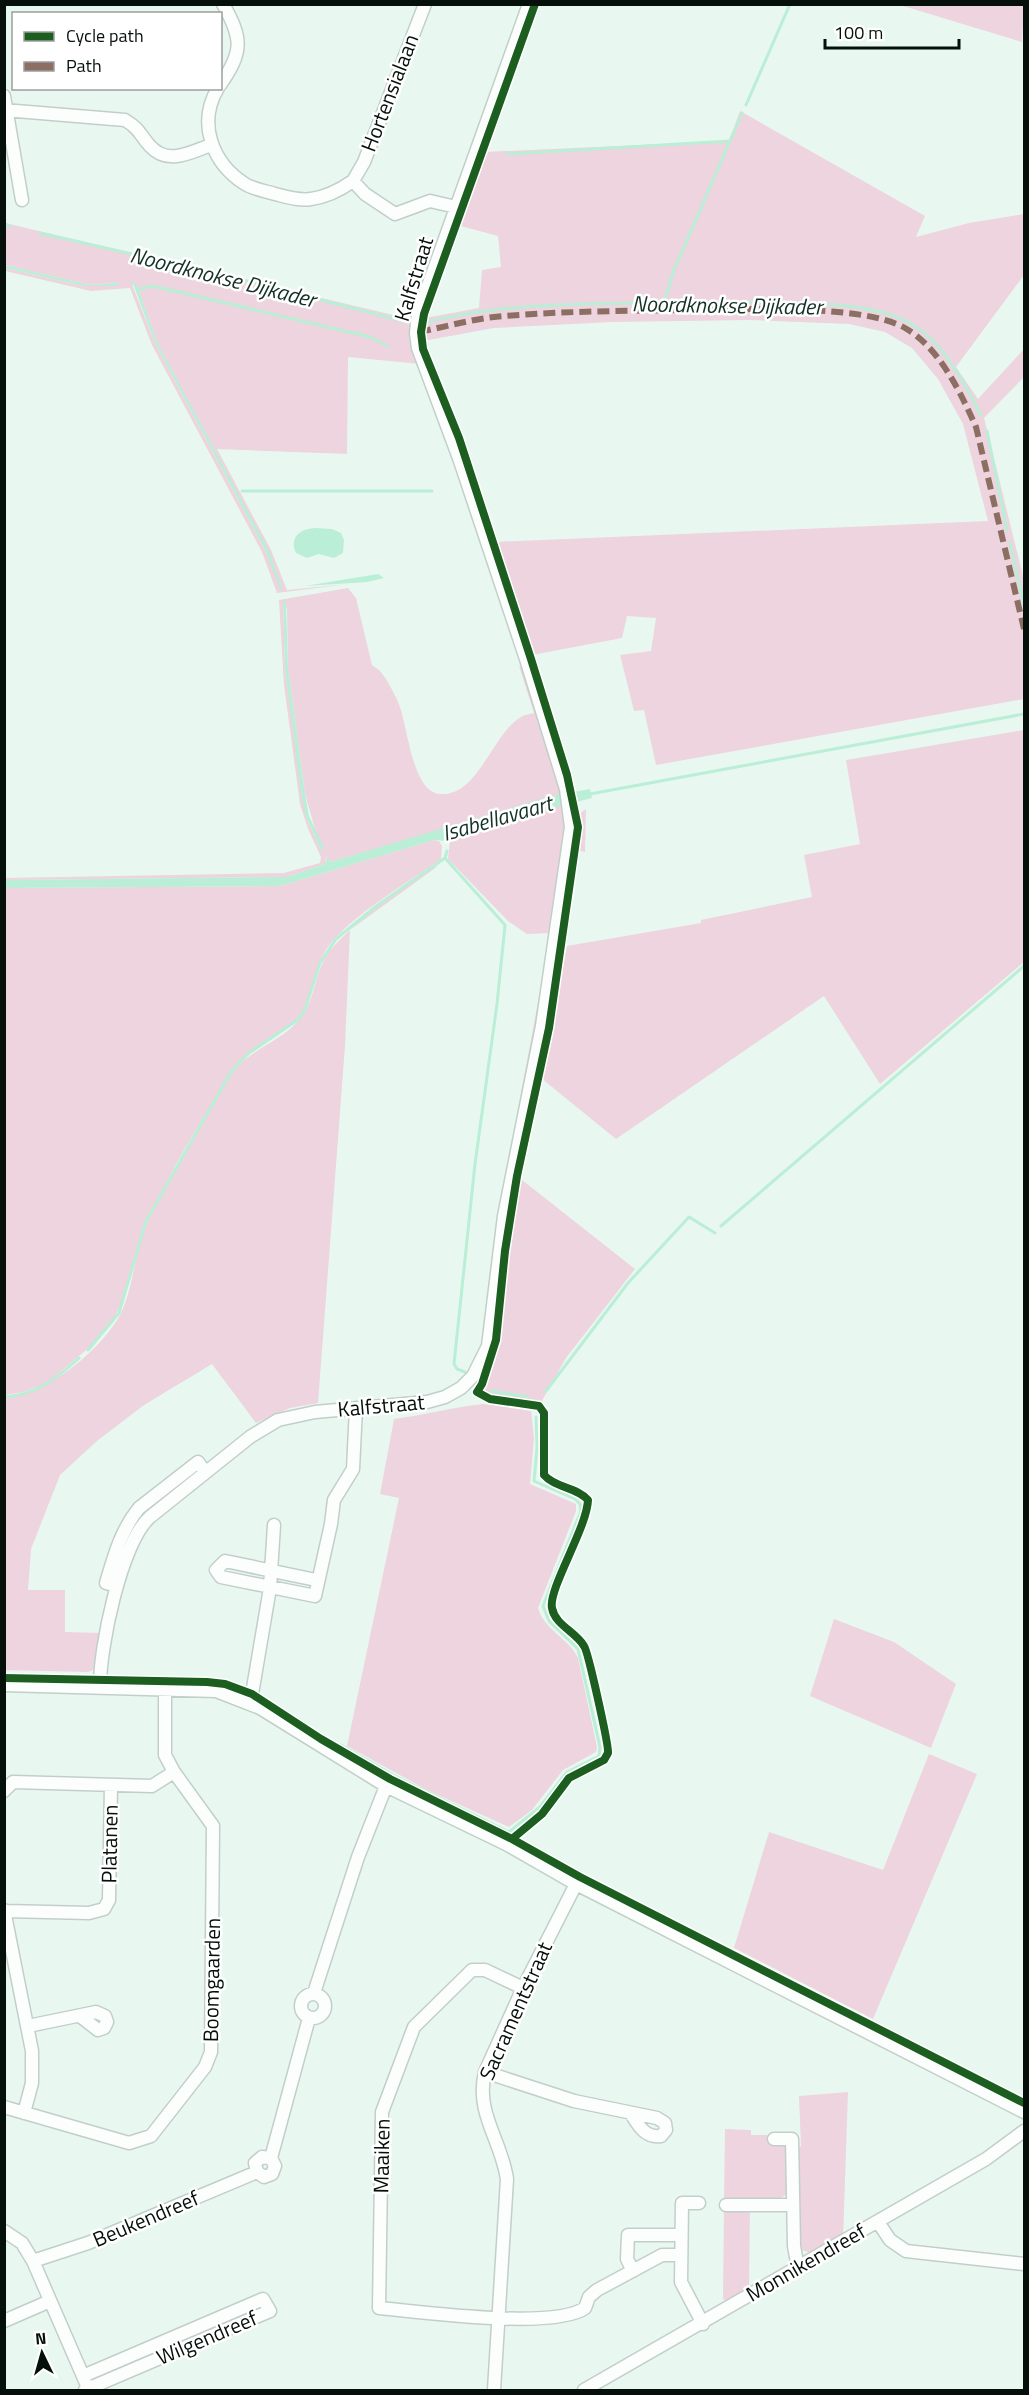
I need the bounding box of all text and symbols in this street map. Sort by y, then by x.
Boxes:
legend [12,12,222,90]
scale bar [825,12,958,50]
text: 100 m [834,19,883,46]
text: Cycle path [66,22,144,49]
street label: Hortensialaan [352,29,426,156]
text: Path [66,52,102,79]
street label: Kalfstraat [385,232,441,325]
water label: Noordknokse Dijkader [127,238,322,317]
water label: Noordknokse Dijkader [632,286,825,324]
water label: Isabellavaart [438,785,559,850]
street label: Kalfstraat [336,1385,426,1425]
street label: Platanen [92,1804,126,1884]
street label: Boomgaarden [194,1917,228,2043]
street label: Sacramentstraat [470,1936,560,2085]
street label: Maaiken [364,2118,398,2194]
street label: Beukendreef [87,2181,204,2255]
street label: Monnikendreef [740,2215,871,2309]
street label: Wilgendreef [151,2301,262,2373]
north arrow [12,2323,72,2383]
text: N [34,2326,47,2350]

